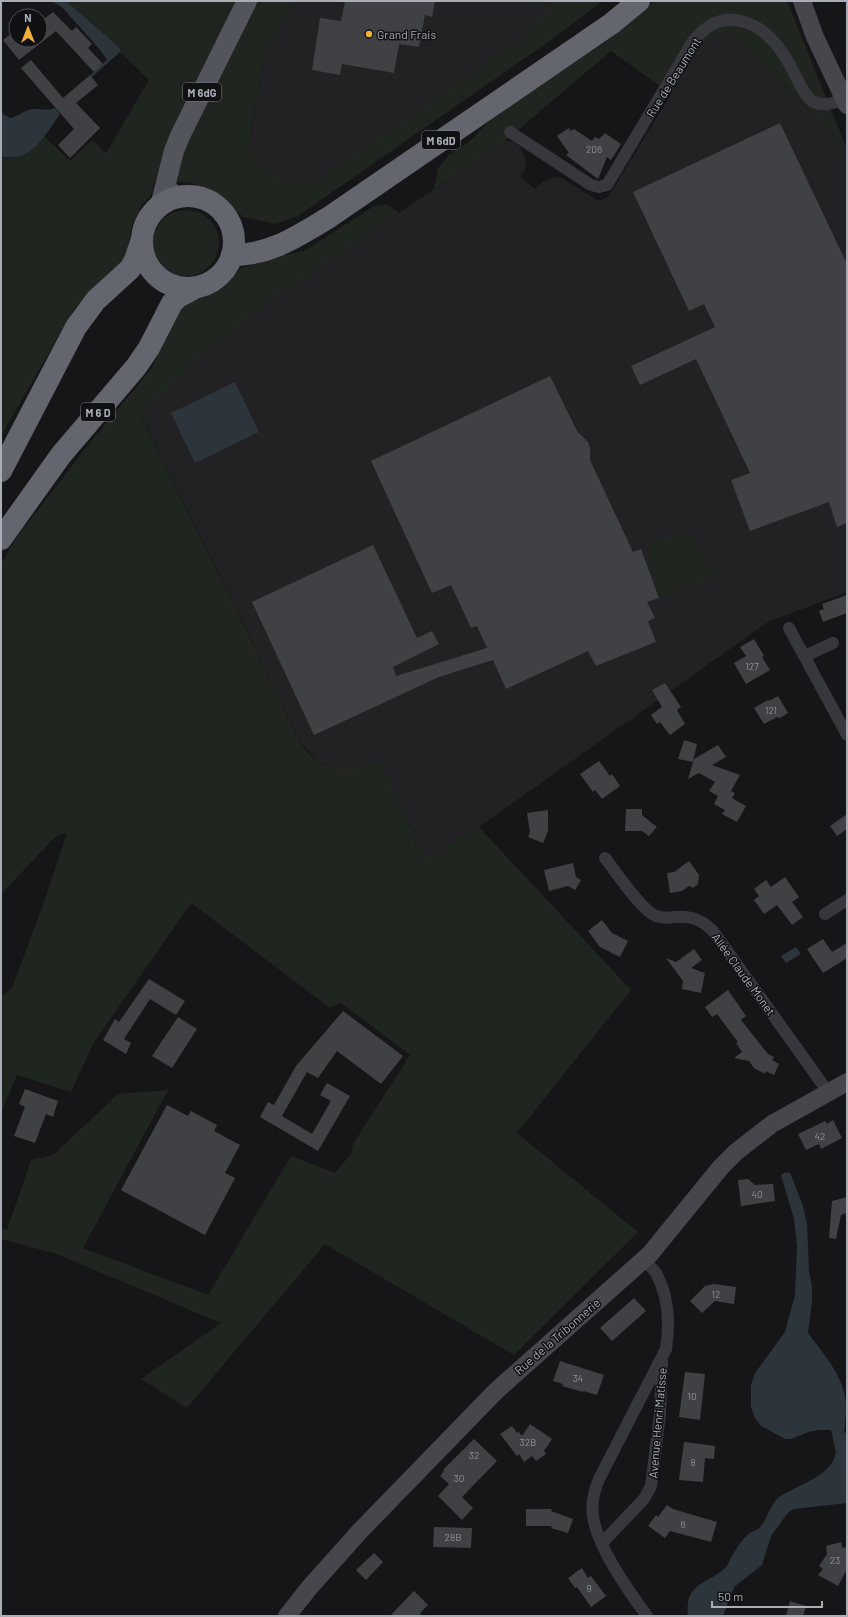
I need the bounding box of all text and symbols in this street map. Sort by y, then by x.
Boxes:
north arrow [8,8,48,48]
text: N [24,11,32,24]
place label: Grand Frais [377,27,436,41]
marker: Grand Frais [364,29,374,39]
street label: Rue de Beaumont [643,34,703,120]
road number: M 6dG [183,83,221,101]
road number: M 6dD [422,131,460,149]
house number: 206 [586,143,602,155]
road number: M 6 D [81,403,115,421]
house number: 127 [745,660,759,672]
house number: 121 [765,704,777,716]
street label: Allée Claude Monet [709,930,779,1018]
house number: 42 [815,1130,825,1142]
house number: 40 [751,1188,763,1200]
house number: 12 [712,1288,720,1300]
street label: Rue de la Tribonnerie [511,1295,603,1377]
street label: Avenue Henri Matisse [645,1367,669,1479]
house number: 34 [573,1372,583,1384]
house number: 10 [687,1390,697,1402]
house number: 32B [520,1436,536,1448]
house number: 32 [469,1449,479,1461]
house number: 8 [690,1456,696,1468]
house number: 30 [454,1472,464,1484]
house number: 6 [680,1518,686,1530]
house number: 28B [445,1531,461,1543]
house number: 23 [830,1554,840,1566]
house number: 9 [586,1582,592,1594]
scale bar [712,1583,822,1609]
text: 50 m [718,1589,743,1603]

